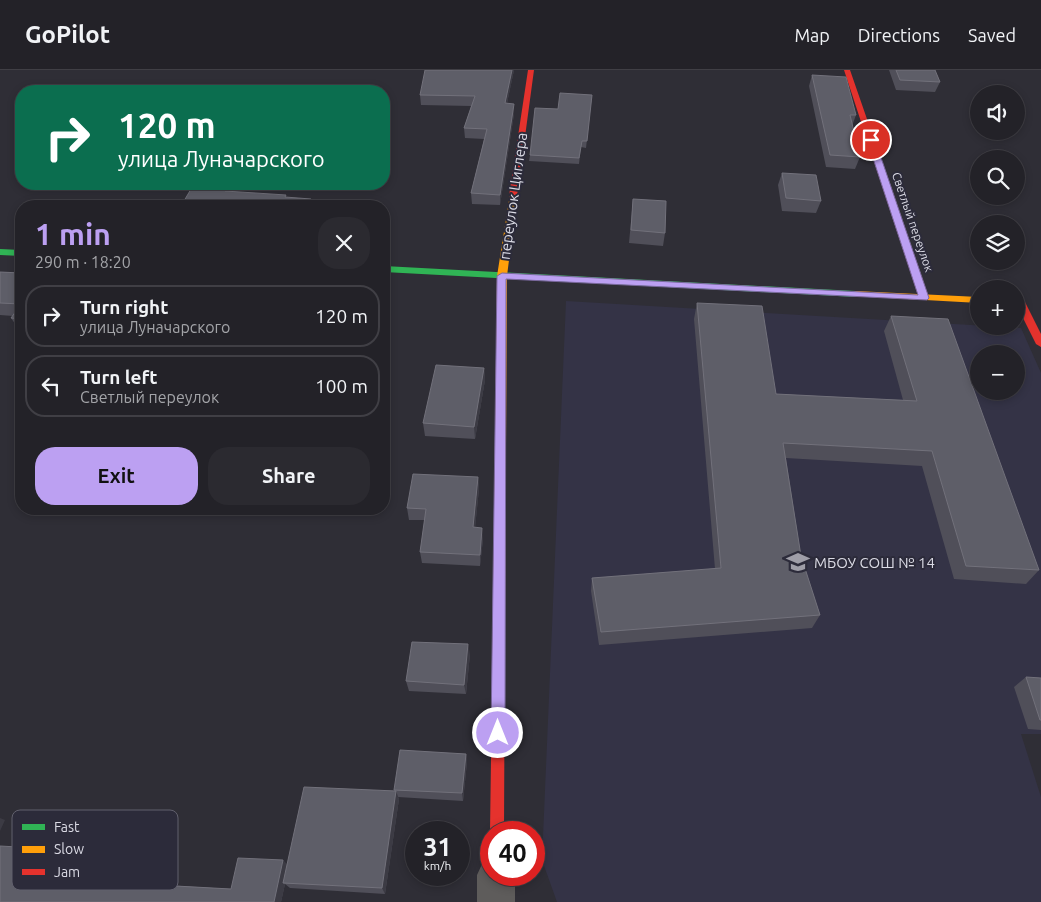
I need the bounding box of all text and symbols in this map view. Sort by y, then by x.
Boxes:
text: GoPilot [25,21,110,48]
text: Map [794,25,830,45]
text: Directions [858,25,940,45]
text: Saved [968,25,1016,45]
map controls [970,85,1025,400]
button: sound [970,85,1025,140]
icon: right [35,105,100,170]
text: 120 m [118,105,216,145]
pin [850,119,892,161]
icon: arrive [857,126,885,154]
street label: переулок Циглера [496,131,530,261]
text: улица Луначарского [118,146,325,171]
button: search [970,150,1025,205]
street label: Светлый переулок [890,171,936,273]
button: layers [970,215,1025,270]
text: 1 min [35,217,111,251]
button: close [318,217,370,269]
text: 290 m · 18:20 [35,253,131,271]
button: + [970,280,1025,335]
text: Turn right [80,296,168,318]
icon: right [37,302,65,330]
text: 120 m [315,305,368,327]
text: улица Луначарского [80,318,230,336]
button: − [970,345,1025,400]
text: Turn left [80,366,158,388]
icon: left [37,372,65,400]
text: 100 m [315,375,368,397]
text: Светлый переулок [80,388,219,406]
button: Exit [35,447,198,505]
button: Share [208,447,370,505]
school or university icon: МБОУ СОШ № 14 [785,549,811,575]
place label: МБОУ СОШ № 14 [814,554,935,571]
position arrow [471,706,523,758]
legend [12,810,178,890]
text: Fast [54,819,80,835]
speed limit sign: 40 [480,821,545,886]
text: 31 [423,833,452,861]
text: Slow [54,841,84,857]
text: km/h [424,859,451,872]
text: Jam [54,864,80,880]

